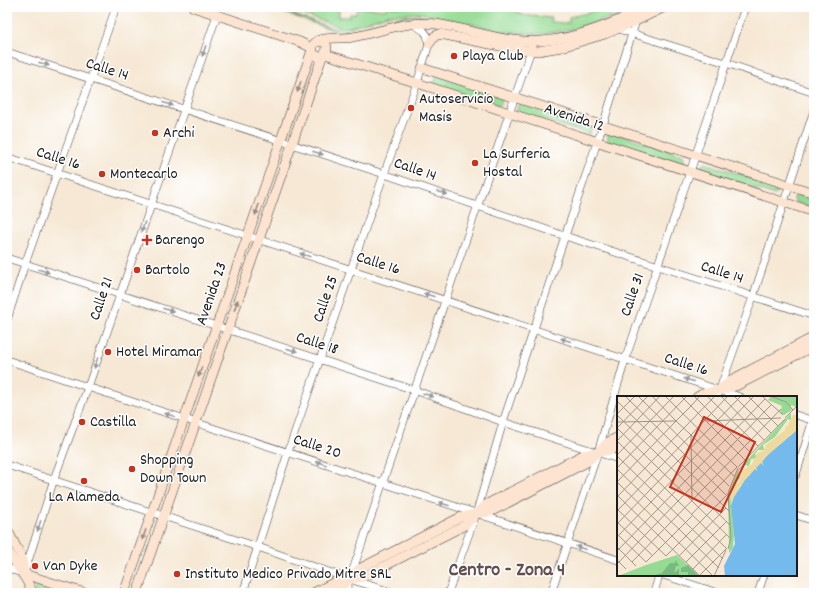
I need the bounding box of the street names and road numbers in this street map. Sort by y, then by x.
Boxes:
street label: Calle 14 [83,52,131,88]
street label: Avenida 12 [541,97,607,139]
street label: Calle 16 [33,141,83,177]
street label: Calle 14 [391,152,439,188]
street label: Calle 16 [353,246,403,282]
street label: Calle 14 [698,255,746,291]
street label: Avenida 23 [190,259,234,329]
street label: Calle 31 [615,270,651,320]
street label: Calle 25 [307,272,345,326]
street label: Calle 21 [84,274,120,324]
street label: Calle 18 [293,326,341,362]
street label: Calle 16 [661,347,711,383]
street label: Calle 20 [290,428,344,466]

